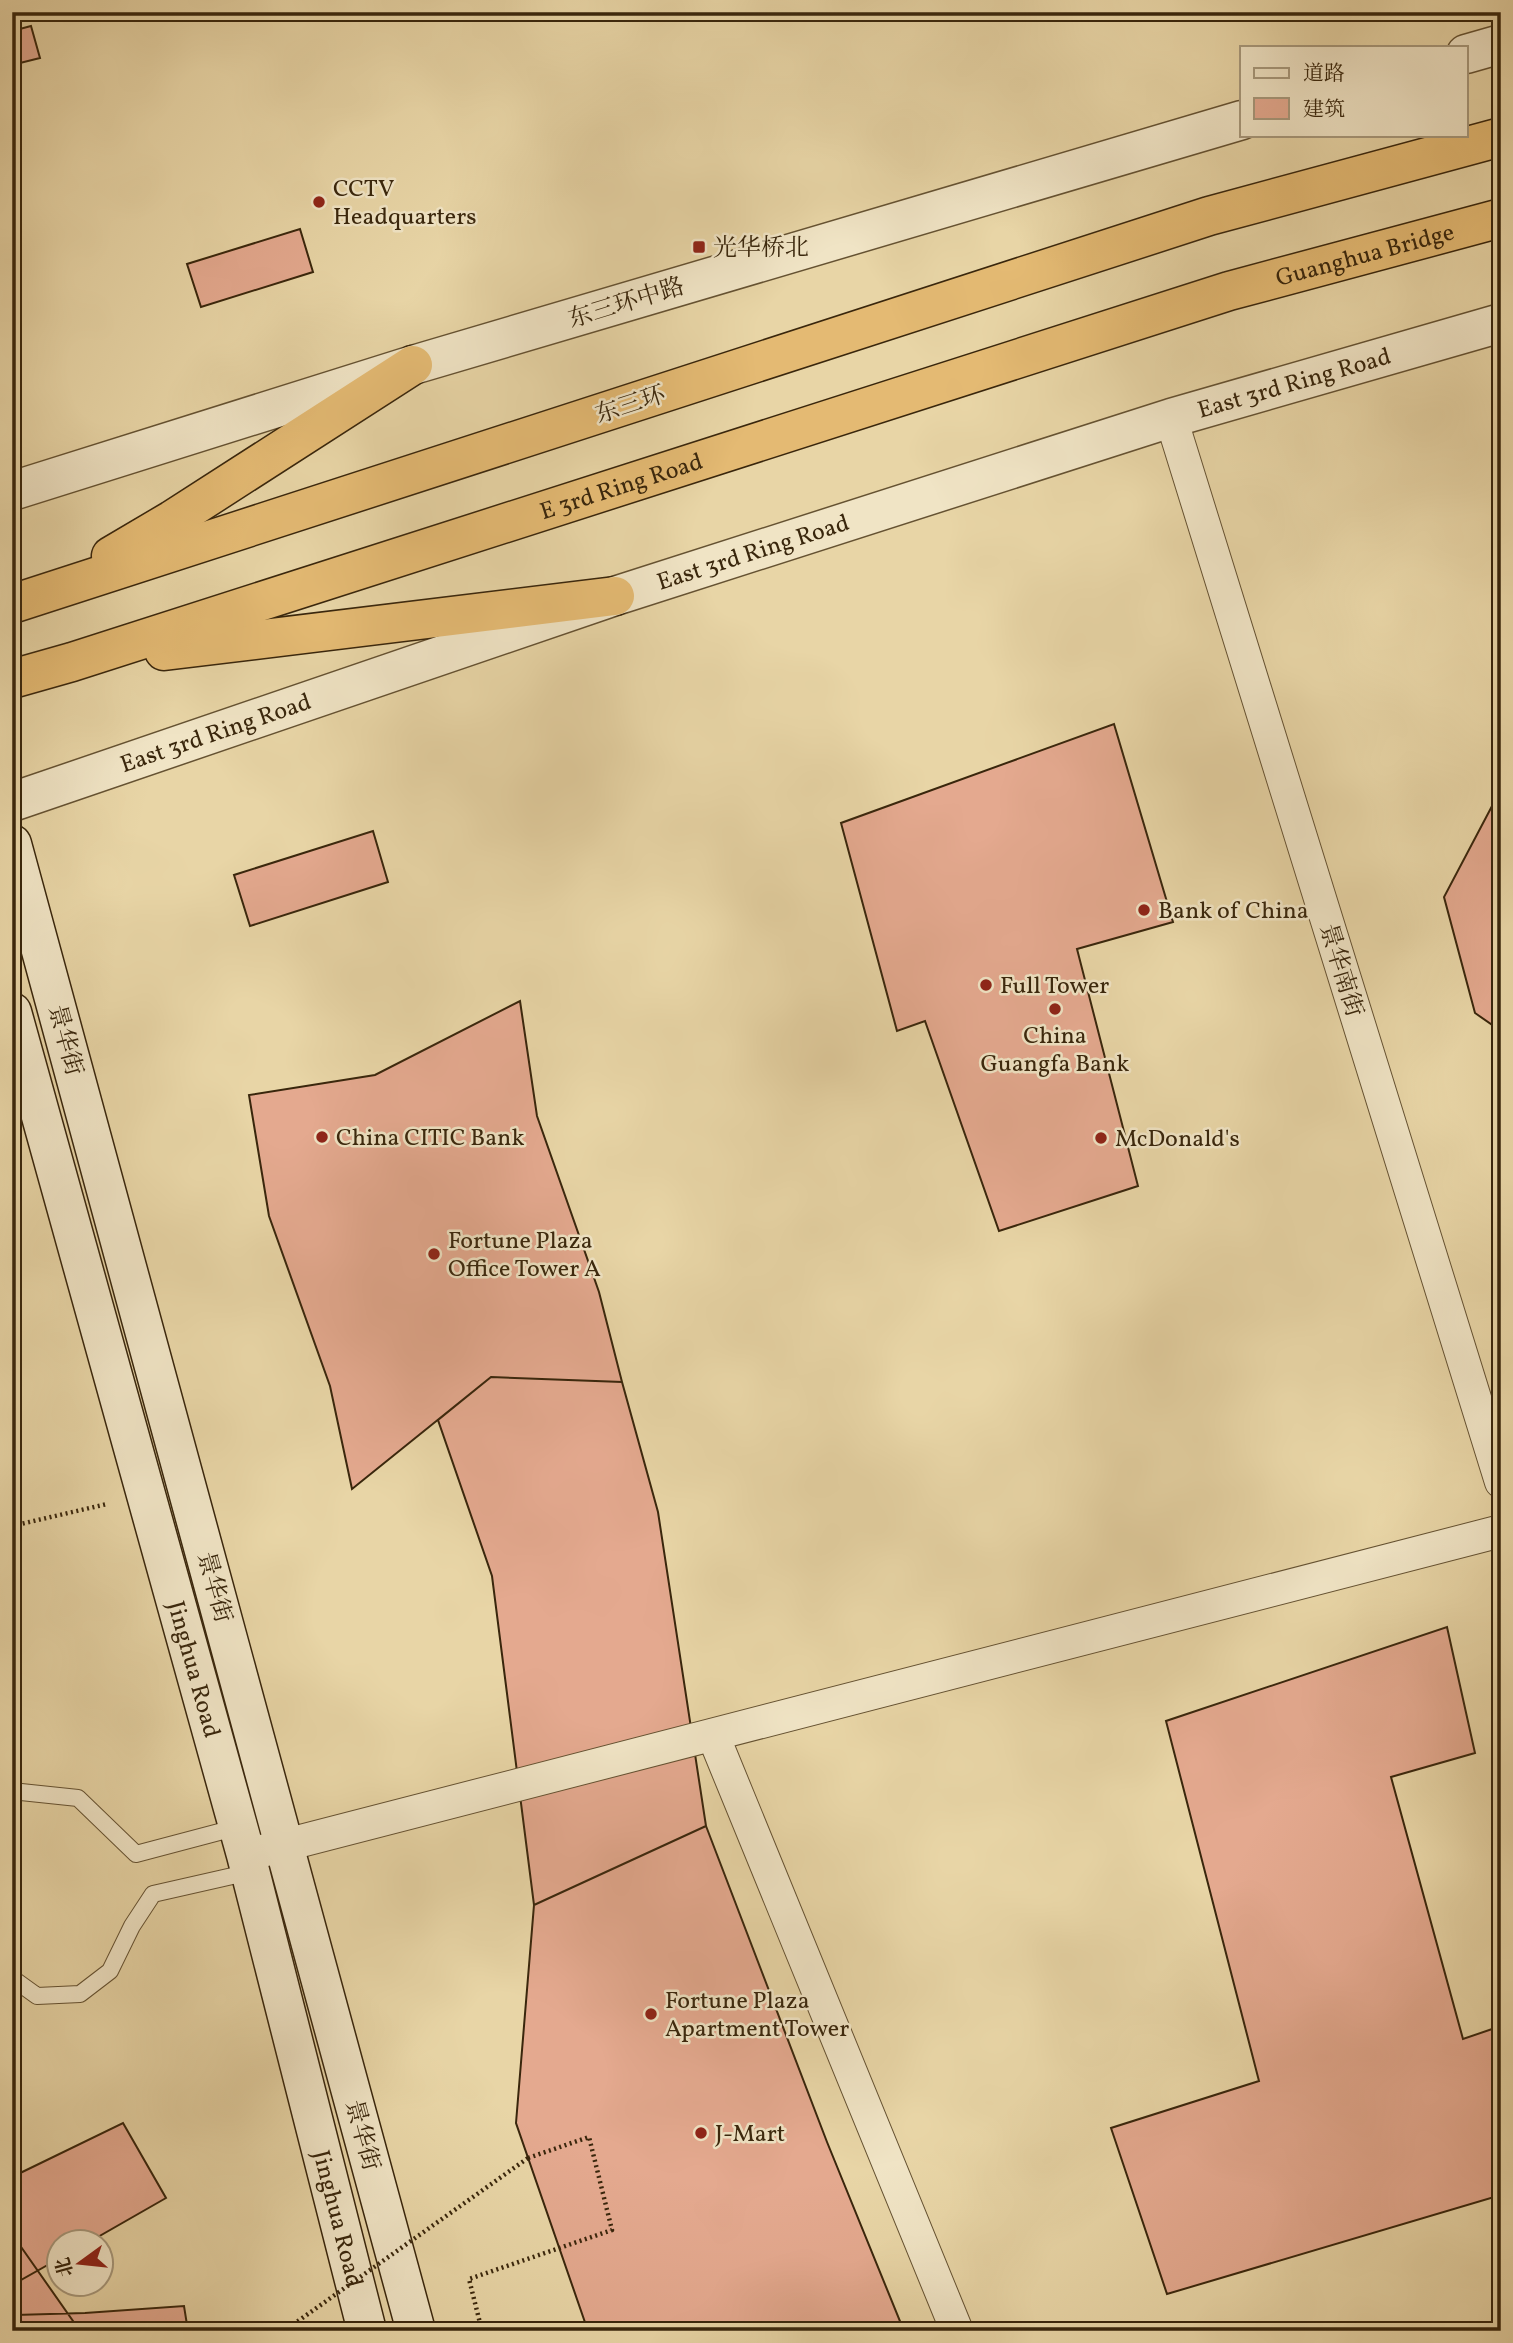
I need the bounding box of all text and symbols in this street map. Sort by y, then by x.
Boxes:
legend [1240,46,1468,136]
text: 道路 [1303,60,1345,89]
text: 建筑 [1303,96,1345,125]
place label: CCTV Headquarters [333,173,476,235]
marker: CCTV Headquarters [311,194,327,210]
street label: Guanghua Bridge [1272,216,1458,297]
place label: 光华桥北 [713,232,809,266]
marker: 光华桥北 [691,239,707,255]
street label: 东三环中路 [564,270,689,338]
street label: East 3rd Ring Road [1194,341,1395,429]
street label: 东三环 [591,379,670,433]
street label: E 3rd Ring Road [536,446,707,530]
street label: East 3rd Ring Road [653,507,854,600]
street label: East 3rd Ring Road [116,686,316,783]
place label: Bank of China [1158,895,1309,929]
marker: Bank of China [1136,902,1152,918]
street label: 景华南街 [1310,920,1370,1021]
place label: Full Tower [1000,970,1109,1004]
marker: Full Tower [978,977,994,993]
street label: 景华街 [38,1001,90,1080]
marker: China Guangfa Bank [1047,1001,1063,1017]
place label: China Guangfa Bank [981,1020,1129,1082]
place label: China CITIC Bank [336,1122,525,1156]
place label: McDonald's [1115,1123,1240,1157]
marker: China CITIC Bank [314,1129,330,1145]
marker: McDonald's [1093,1130,1109,1146]
place label: Fortune Plaza Office Tower A [448,1225,601,1287]
marker: Fortune Plaza Office Tower A [426,1246,442,1262]
street label: 景华街 [187,1548,239,1627]
street label: Jinghua Road [157,1597,228,1742]
place label: Fortune Plaza Apartment Tower [665,1985,849,2047]
marker: Fortune Plaza Apartment Tower [643,2006,659,2022]
street label: 景华街 [335,2096,387,2175]
place label: J-Mart [715,2118,785,2152]
marker: J-Mart [693,2125,709,2141]
street label: Jinghua Road [303,2147,370,2291]
north arrow [46,2228,116,2298]
text: 北 [50,2254,81,2279]

